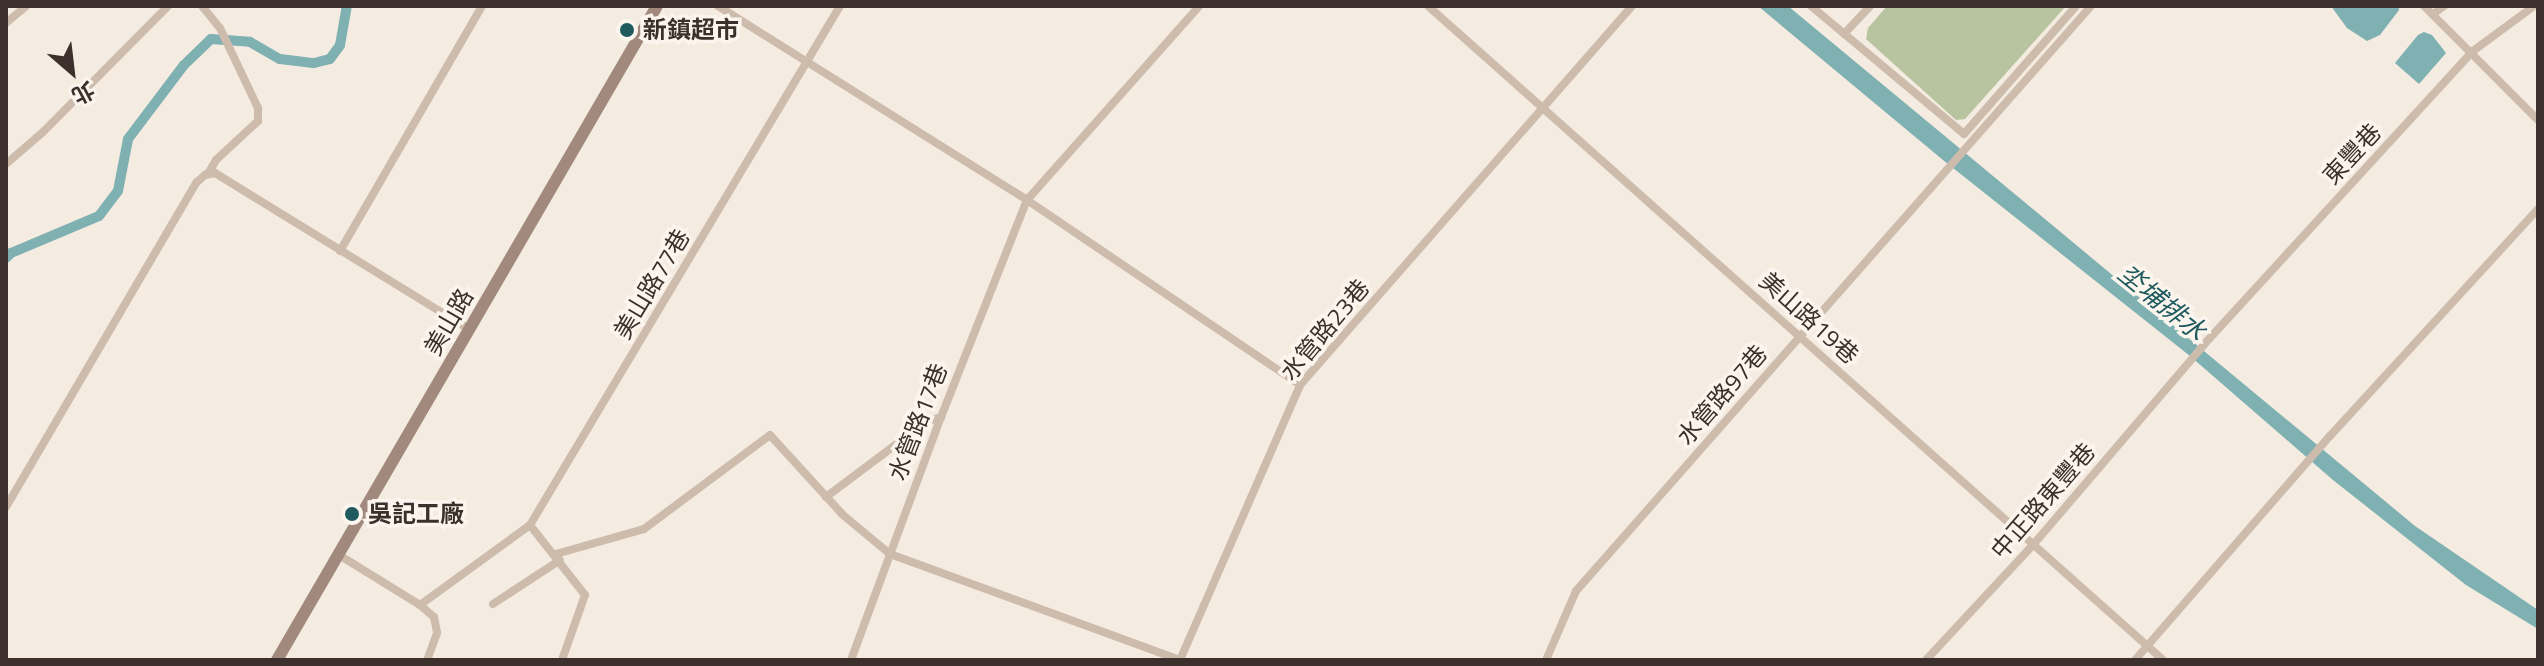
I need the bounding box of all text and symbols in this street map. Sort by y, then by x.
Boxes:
place label: 新鎮超市 [643,16,739,44]
marker: 新鎮超市 [618,21,636,39]
north arrow [32,32,112,112]
text: 北 [66,73,101,113]
street label: 東豐巷 [2317,118,2387,190]
street label: 美山路77巷 [608,224,696,344]
water label: 坔埔排水 [2112,257,2212,347]
street label: 美山路19巷 [1754,266,1864,370]
street label: 水管路23巷 [1274,274,1376,386]
street label: 美山路 [419,284,479,360]
street label: 水管路97巷 [1671,339,1773,451]
street label: 水管路17巷 [883,359,953,485]
street label: 中正路東豐巷 [1985,437,2101,565]
place label: 吳記工廠 [368,500,464,528]
marker: 吳記工廠 [343,505,361,523]

